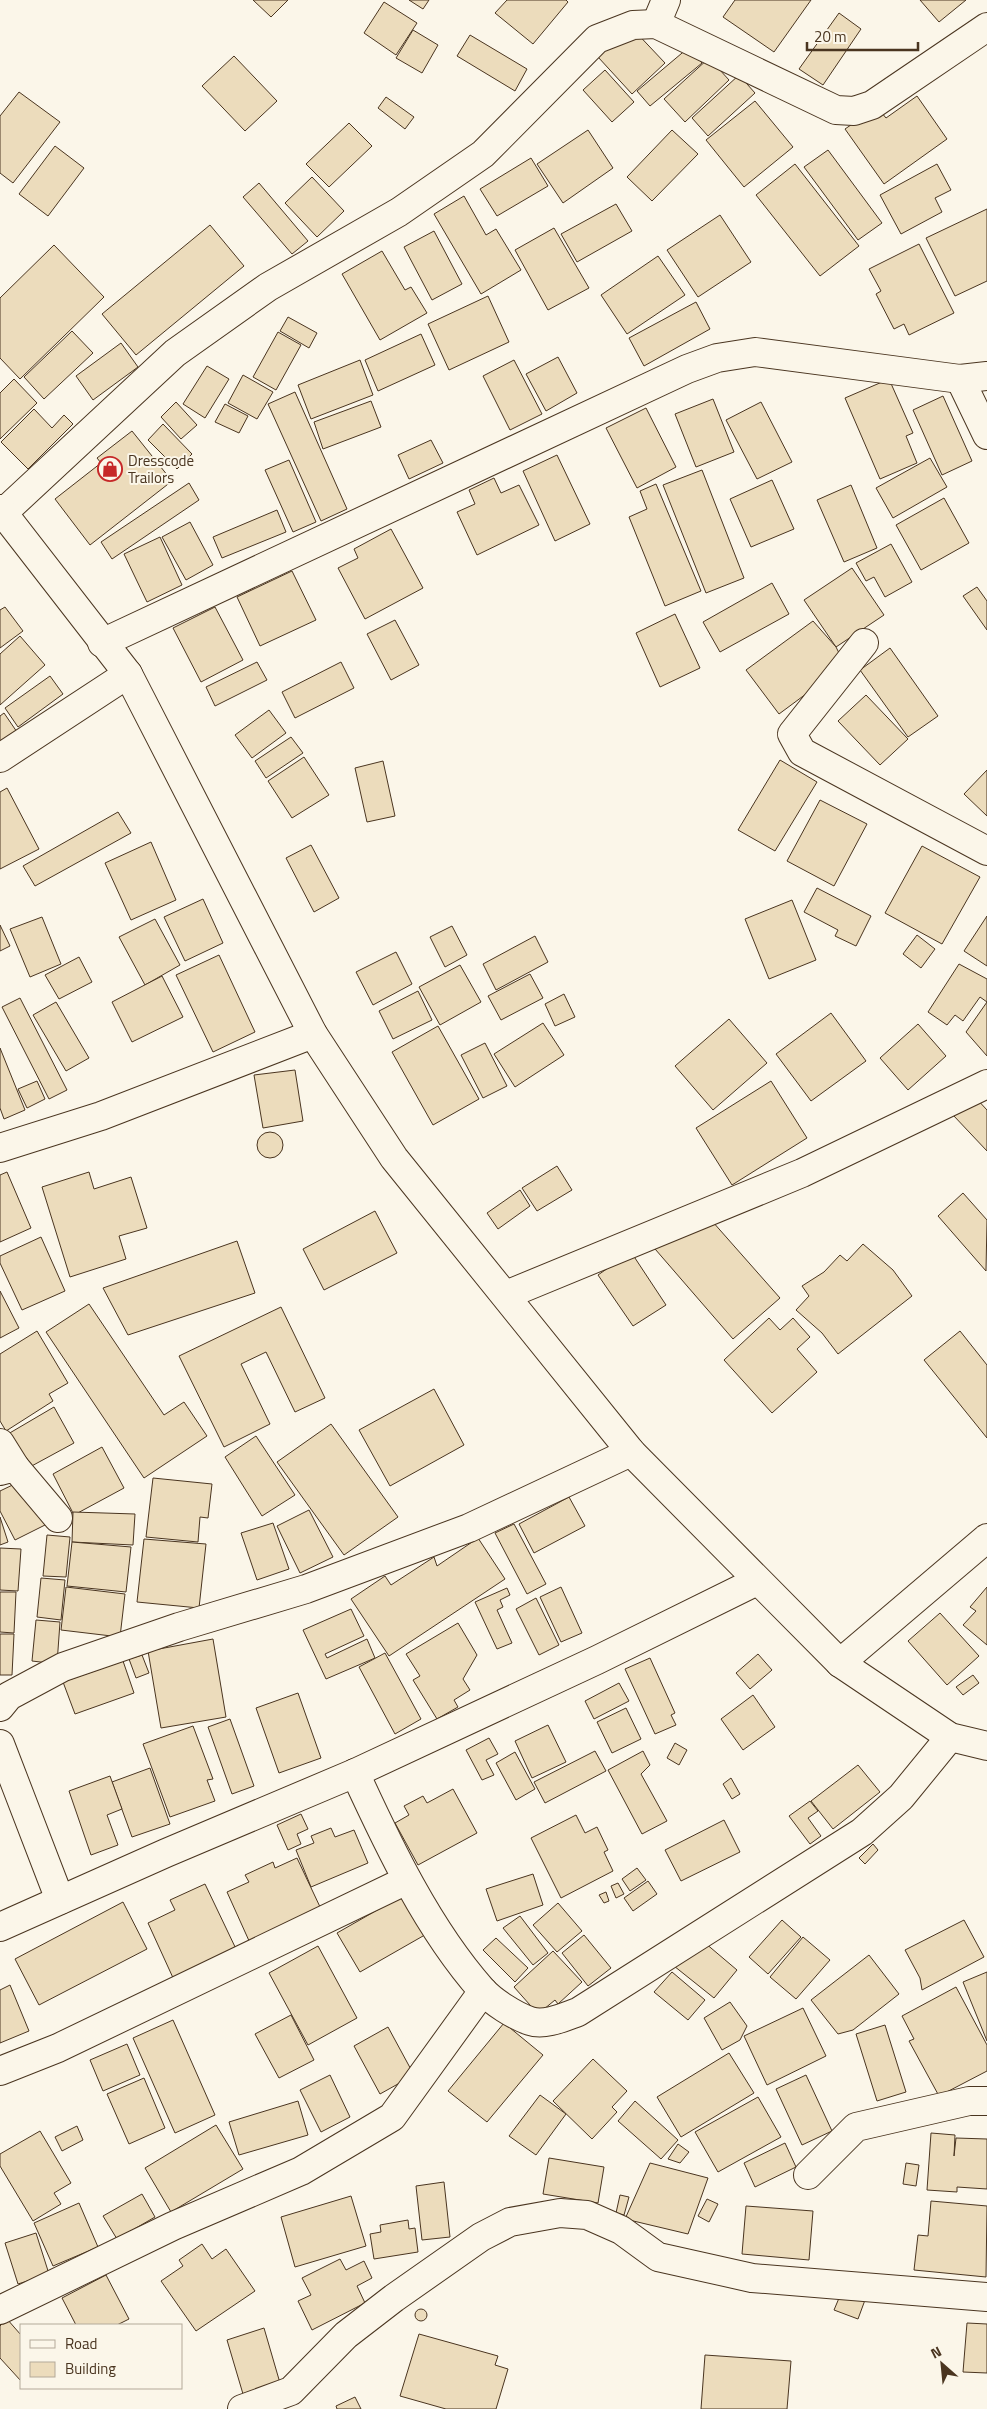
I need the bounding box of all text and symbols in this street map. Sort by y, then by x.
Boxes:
scale bar [807,20,918,52]
text: 20 m [814,25,847,48]
place label: Dresscode Trailors [128,449,194,489]
shop icon: Dresscode Trailors [97,456,123,482]
legend [20,2324,182,2389]
text: Road [65,2332,97,2355]
north arrow [917,2339,967,2389]
text: N [927,2340,945,2364]
text: Building [65,2357,116,2380]

